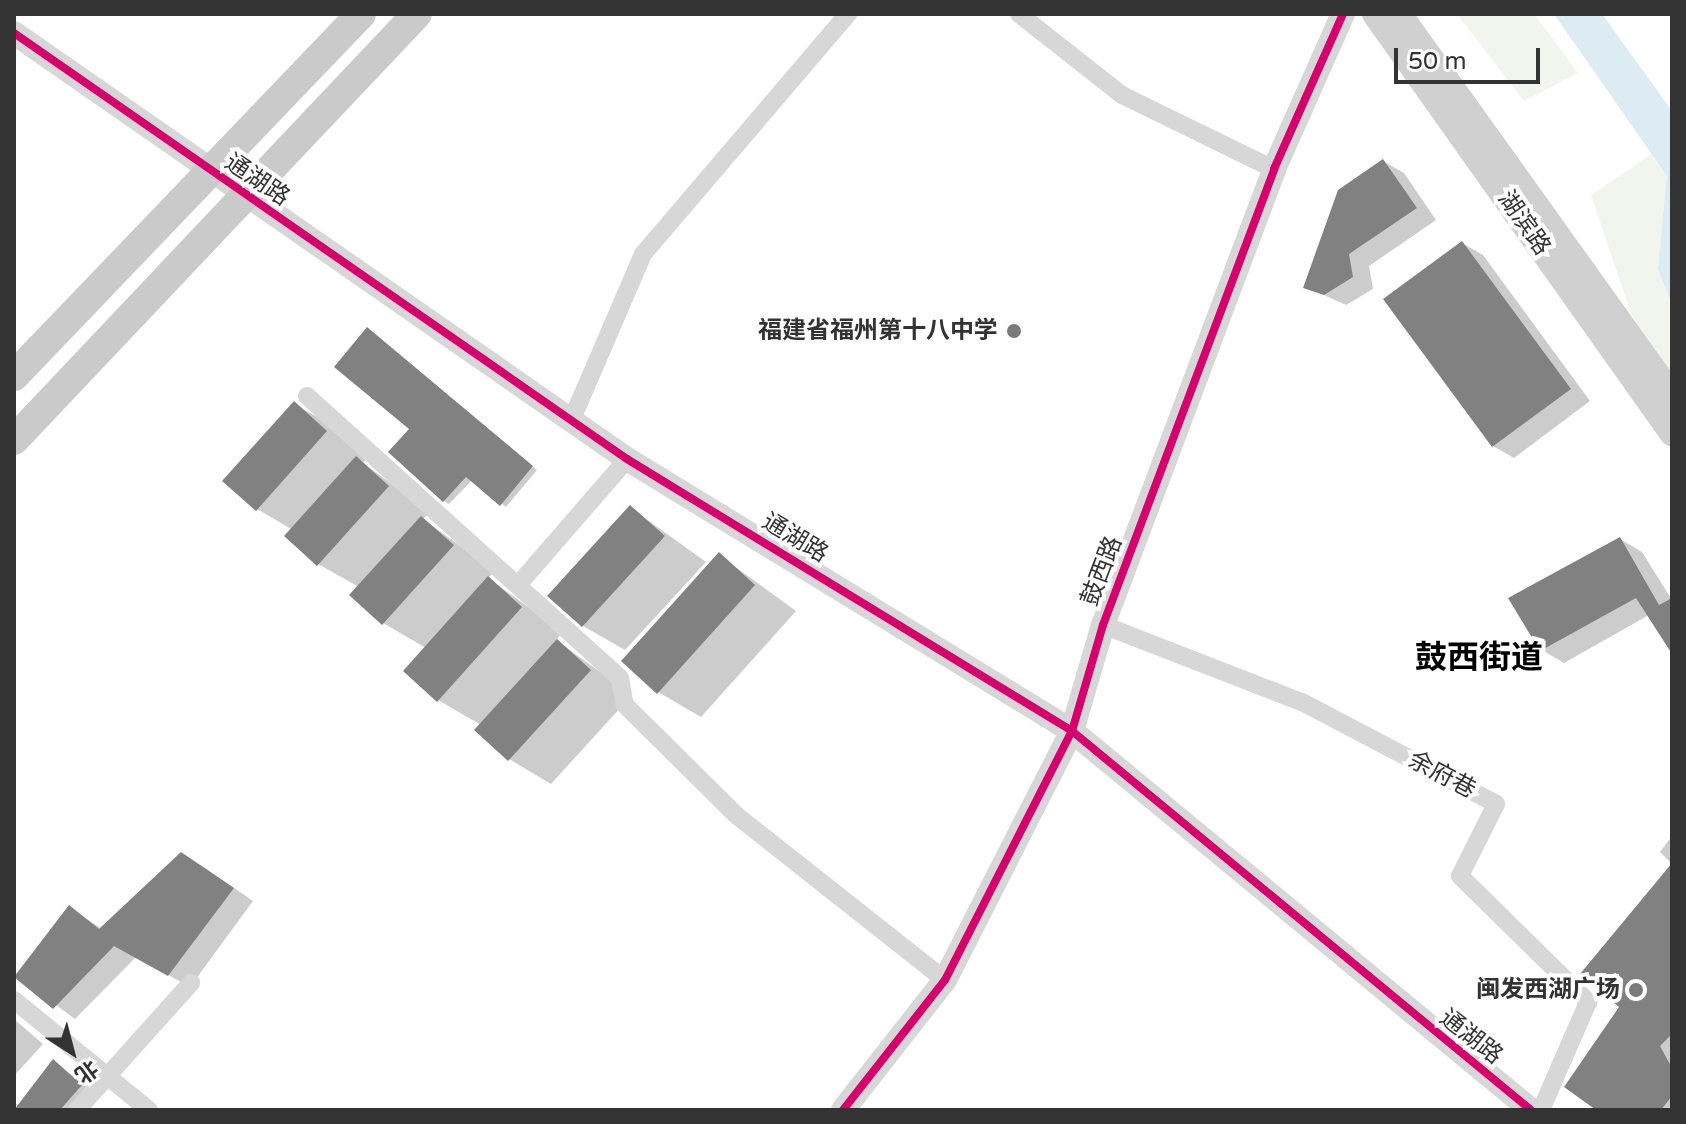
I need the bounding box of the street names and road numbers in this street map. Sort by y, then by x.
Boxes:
street label: 通湖路 [219,148,295,212]
street label: 湖滨路 [1492,185,1556,261]
street label: 通湖路 [757,507,833,569]
street label: 鼓西路 [1076,532,1128,610]
street label: 余府巷 [1403,745,1481,805]
street label: 通湖路 [1434,1003,1508,1071]

